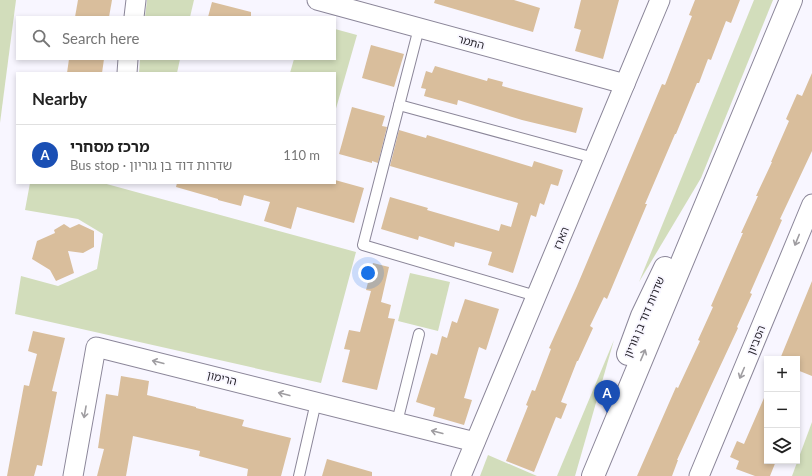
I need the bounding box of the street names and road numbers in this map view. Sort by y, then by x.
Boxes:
street label: התמר [456,32,486,51]
street label: הארז [550,224,571,251]
street label: שדרות דוד בן גוריון [621,274,667,359]
street label: הסביון [744,323,767,356]
street label: הרימון [206,368,238,387]

